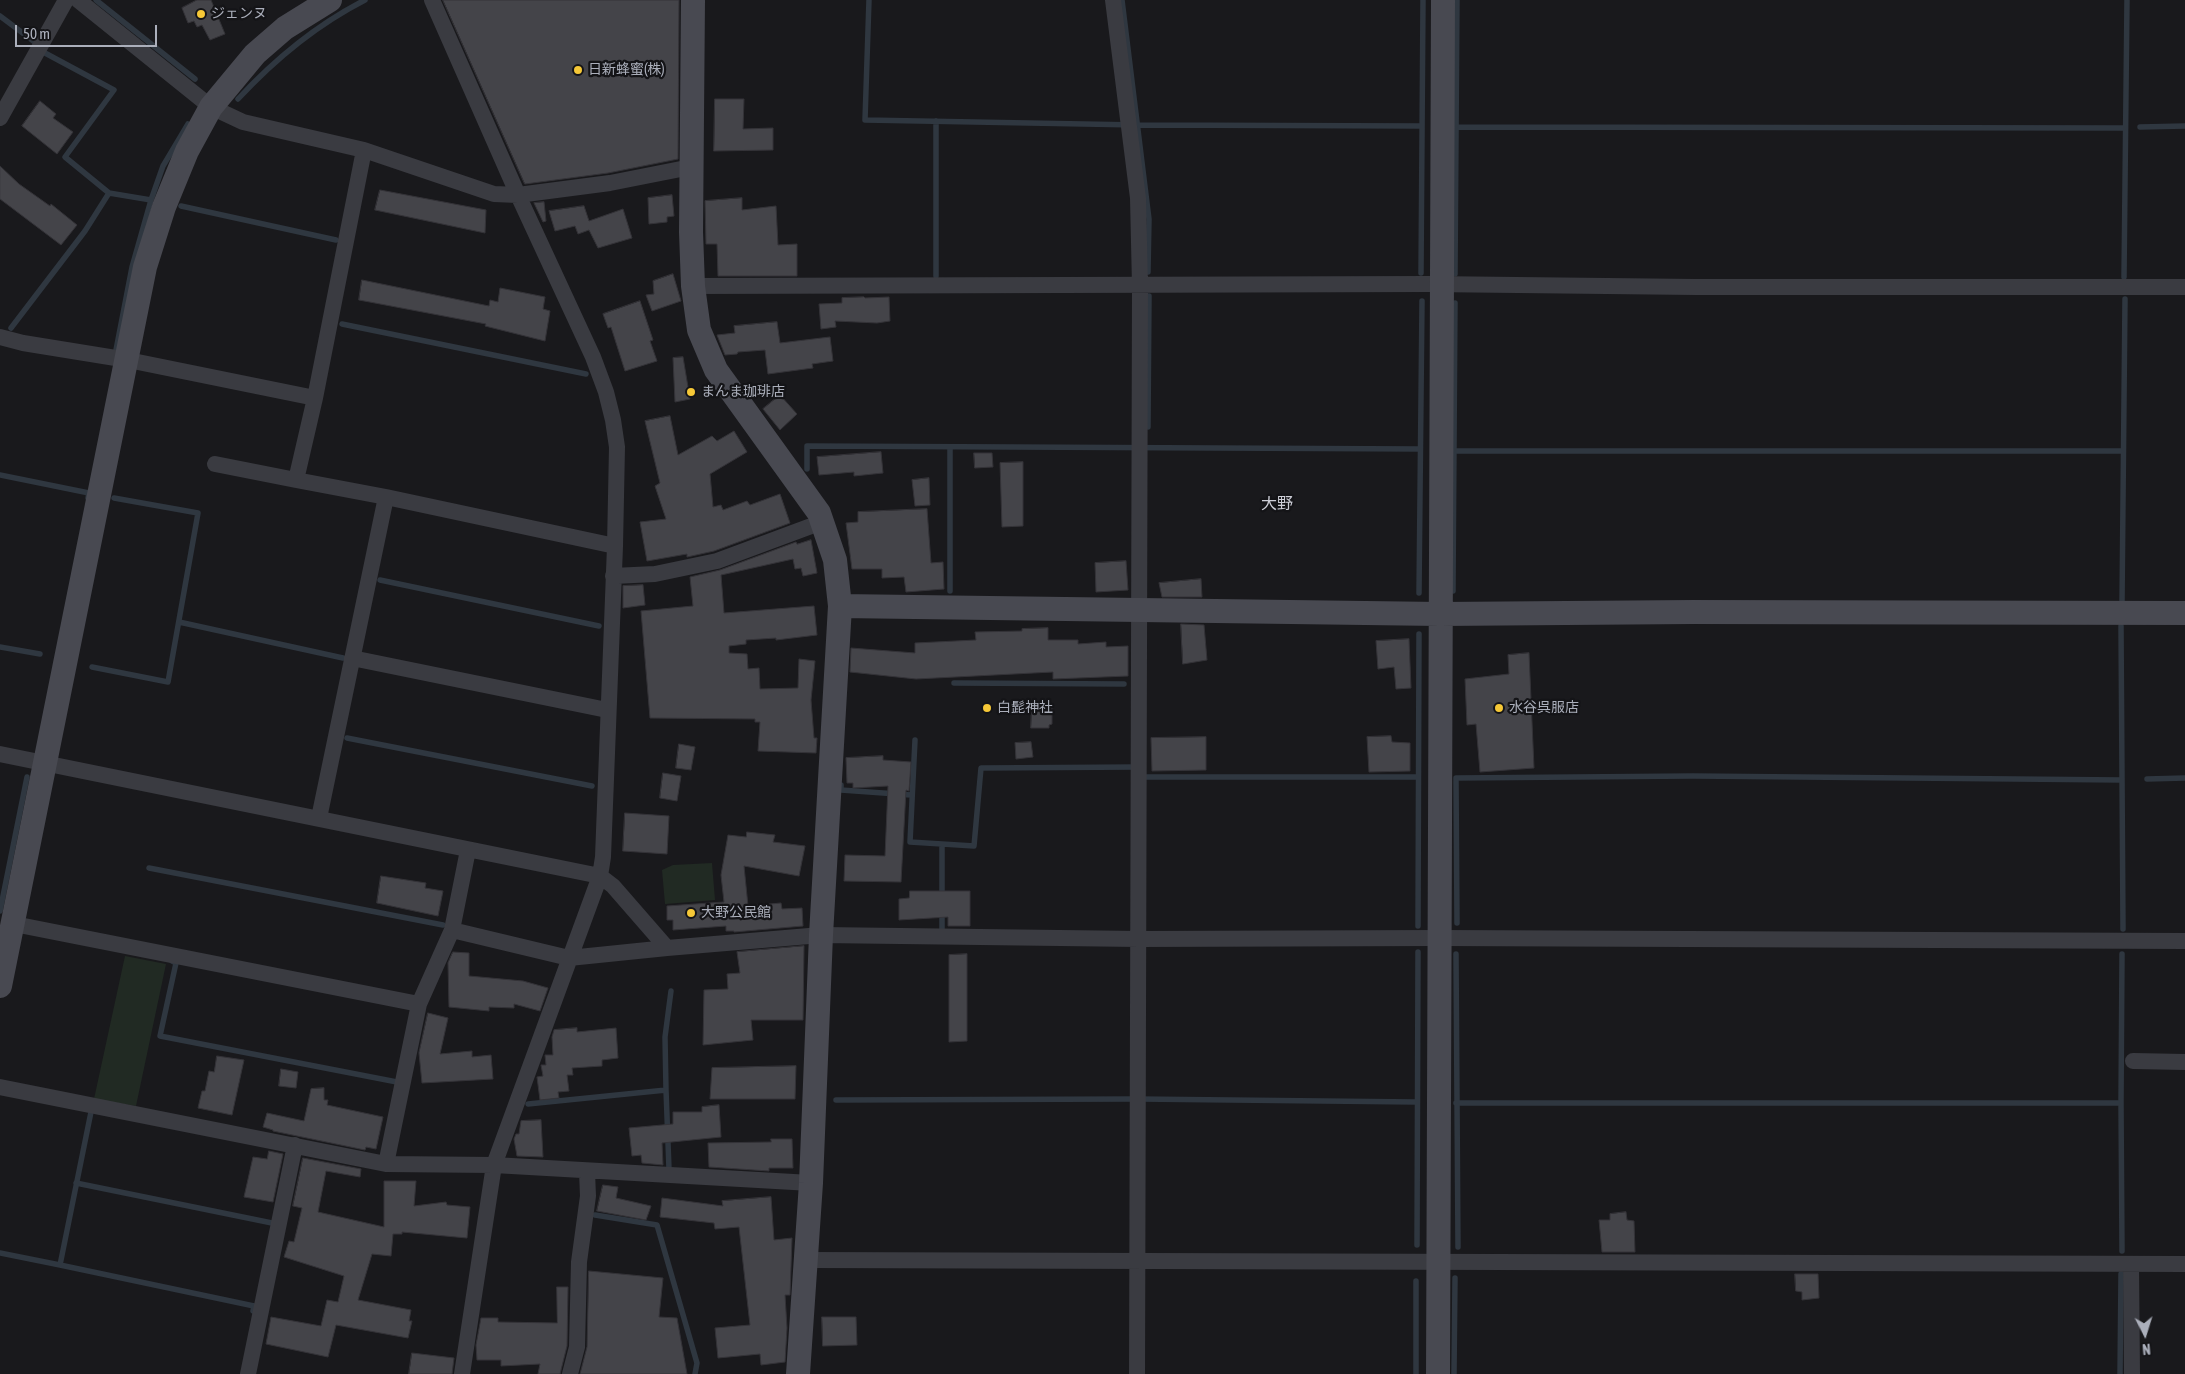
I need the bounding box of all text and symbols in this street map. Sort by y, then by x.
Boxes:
place label: ジェンヌ [211,6,267,22]
marker: ジェンヌ [195,8,207,20]
scale bar [18,15,160,47]
text: 50 m [23,25,50,42]
place label: 日新蜂蜜(株) [588,62,665,78]
marker: 日新蜂蜜(株) [572,64,584,76]
place label: まんま珈琲店 [701,384,785,400]
marker: まんま珈琲店 [685,386,697,398]
district label: 大野 [1261,494,1293,514]
place label: 白髭神社 [997,700,1053,716]
place label: 水谷呉服店 [1509,700,1579,716]
marker: 白髭神社 [981,702,993,714]
marker: 水谷呉服店 [1493,702,1505,714]
place label: 大野公民館 [701,905,771,921]
marker: 大野公民館 [685,907,697,919]
north arrow [2120,1309,2170,1359]
text: N [2142,1341,2151,1357]

